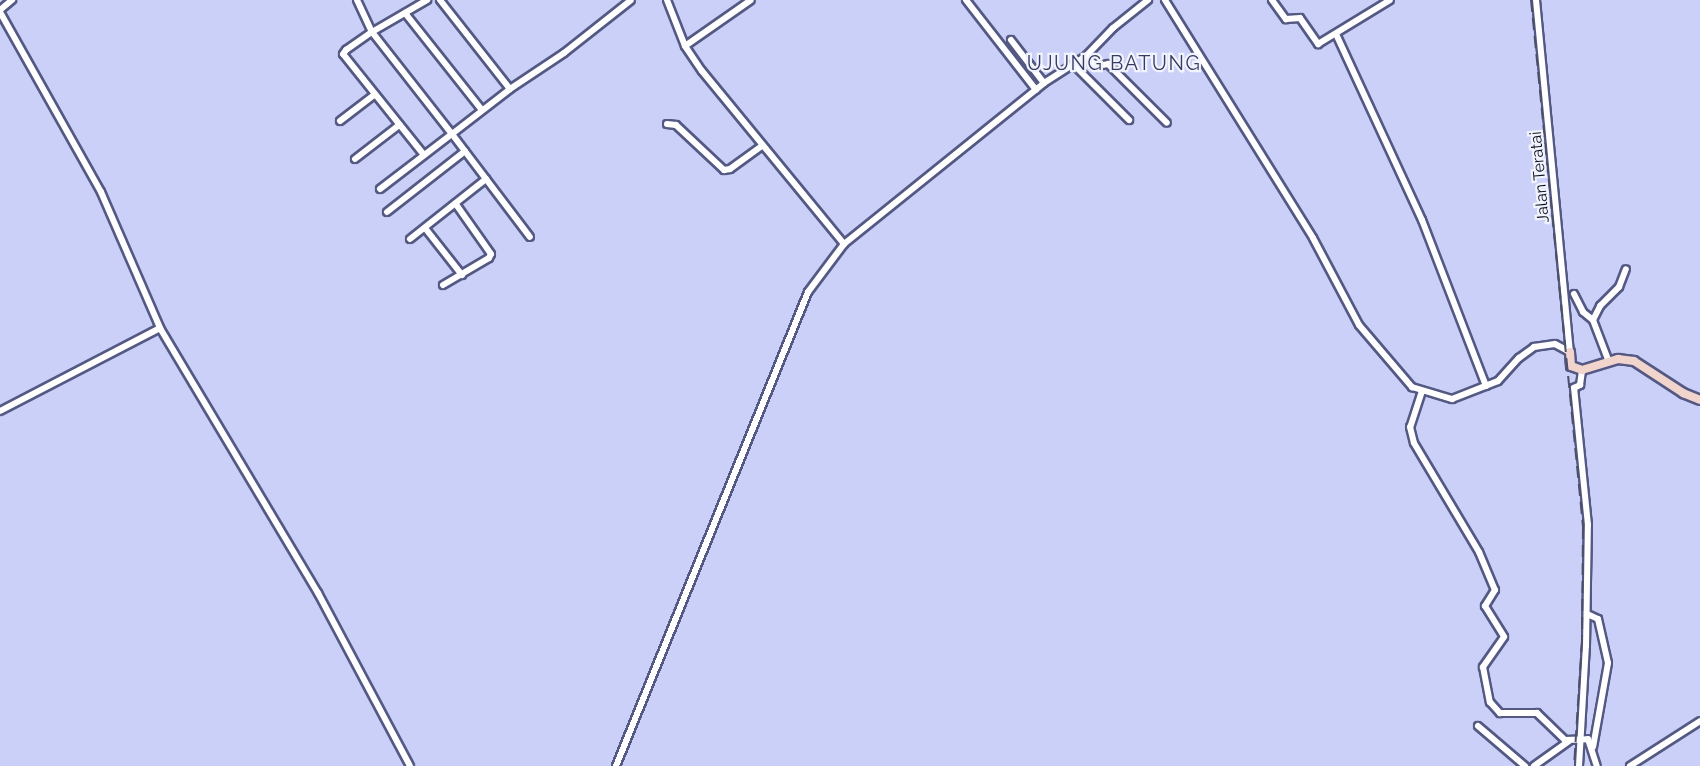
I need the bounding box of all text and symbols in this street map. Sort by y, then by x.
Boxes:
district label: UJUNG BATUNG [1027,51,1201,75]
street label: Jalan Teratai [1526,130,1554,224]

